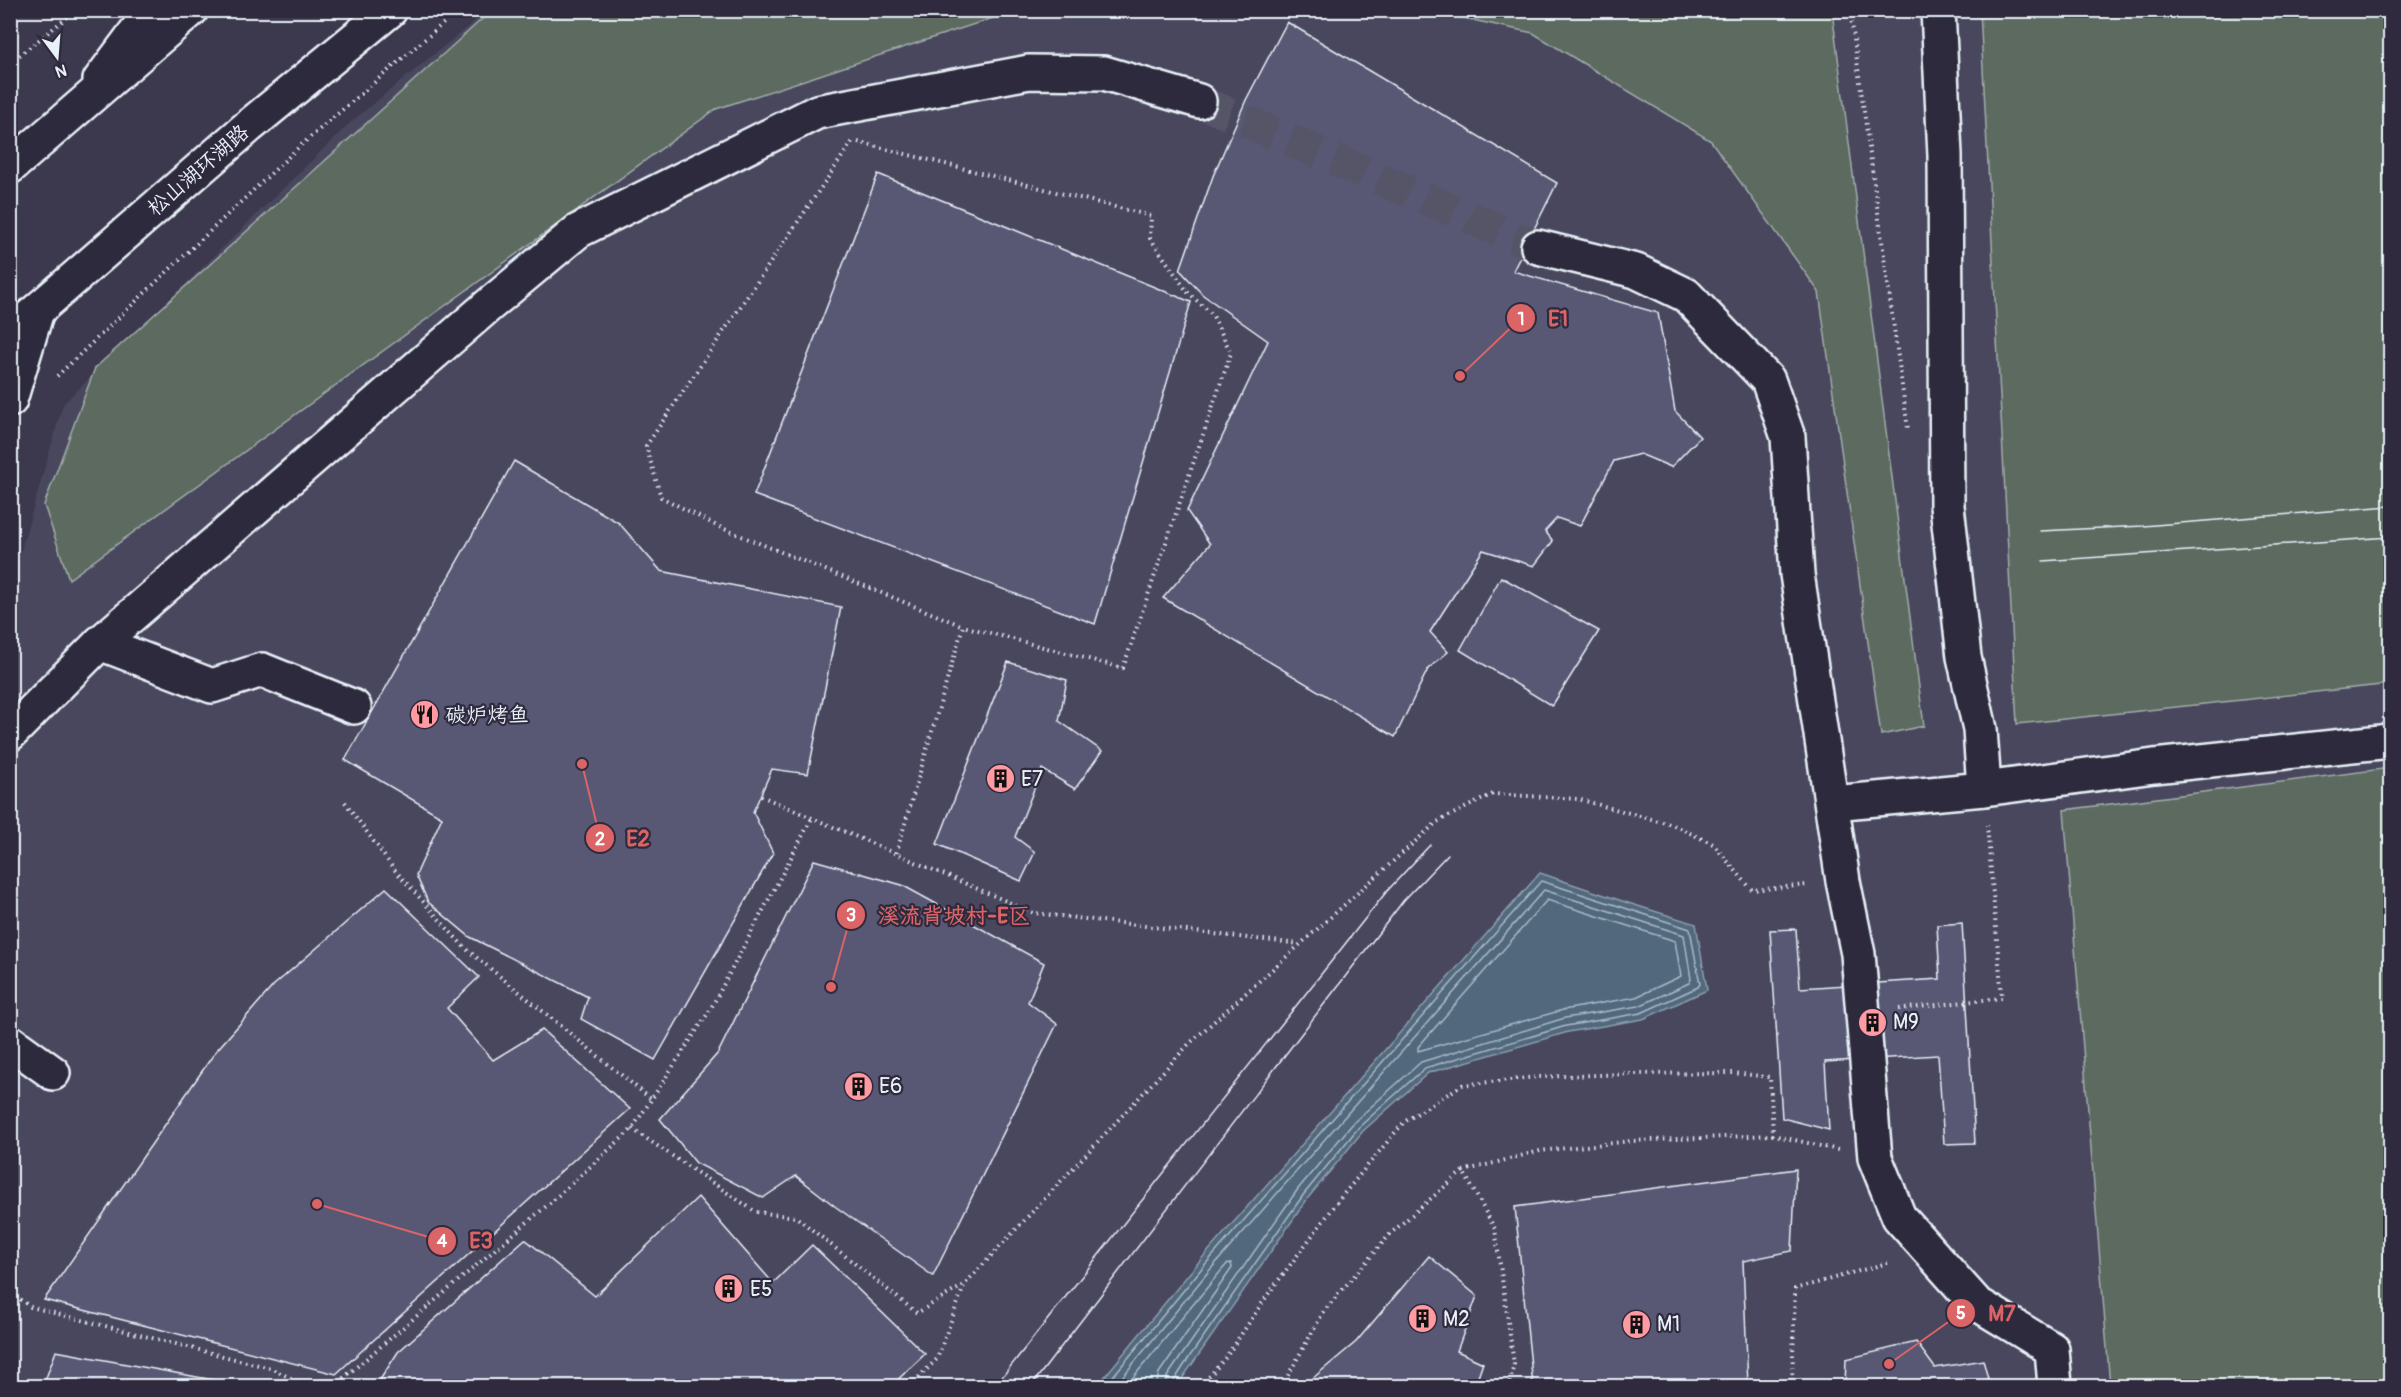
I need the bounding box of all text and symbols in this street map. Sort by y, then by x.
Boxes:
north arrow [27,27,87,87]
text: N [53,59,69,82]
street label: 松山湖环湖路 [142,119,255,222]
callout: E1 [1506,298,1580,338]
text: E1 [1548,305,1568,333]
text: 1 [1517,308,1525,331]
restaurant icon: 碳炉烤鱼 [408,699,440,731]
place label: 碳炉烤鱼 [445,702,529,729]
building icon: E7 [984,763,1016,795]
place label: E7 [1021,766,1043,793]
callout: E2 [585,818,662,858]
text: E2 [626,825,650,853]
text: 2 [595,828,605,851]
callout: 溪流背坡村-E区 [836,895,1043,935]
text: 溪流背坡村-E区 [878,902,1030,930]
text: 3 [846,904,856,927]
building icon: M9 [1856,1006,1888,1038]
place label: M9 [1893,1009,1919,1036]
building icon: E6 [842,1070,874,1102]
place label: E6 [879,1073,902,1100]
callout: E3 [427,1221,505,1261]
text: E3 [469,1227,493,1255]
text: 4 [437,1230,448,1253]
building icon: E5 [713,1273,745,1305]
place label: E5 [750,1276,772,1303]
callout: M7 [1946,1293,2027,1333]
text: M7 [1988,1300,2016,1328]
text: 5 [1956,1302,1966,1325]
building icon: M2 [1406,1303,1438,1335]
place label: M2 [1443,1306,1470,1333]
building icon: M1 [1620,1308,1652,1340]
place label: M1 [1657,1311,1680,1338]

